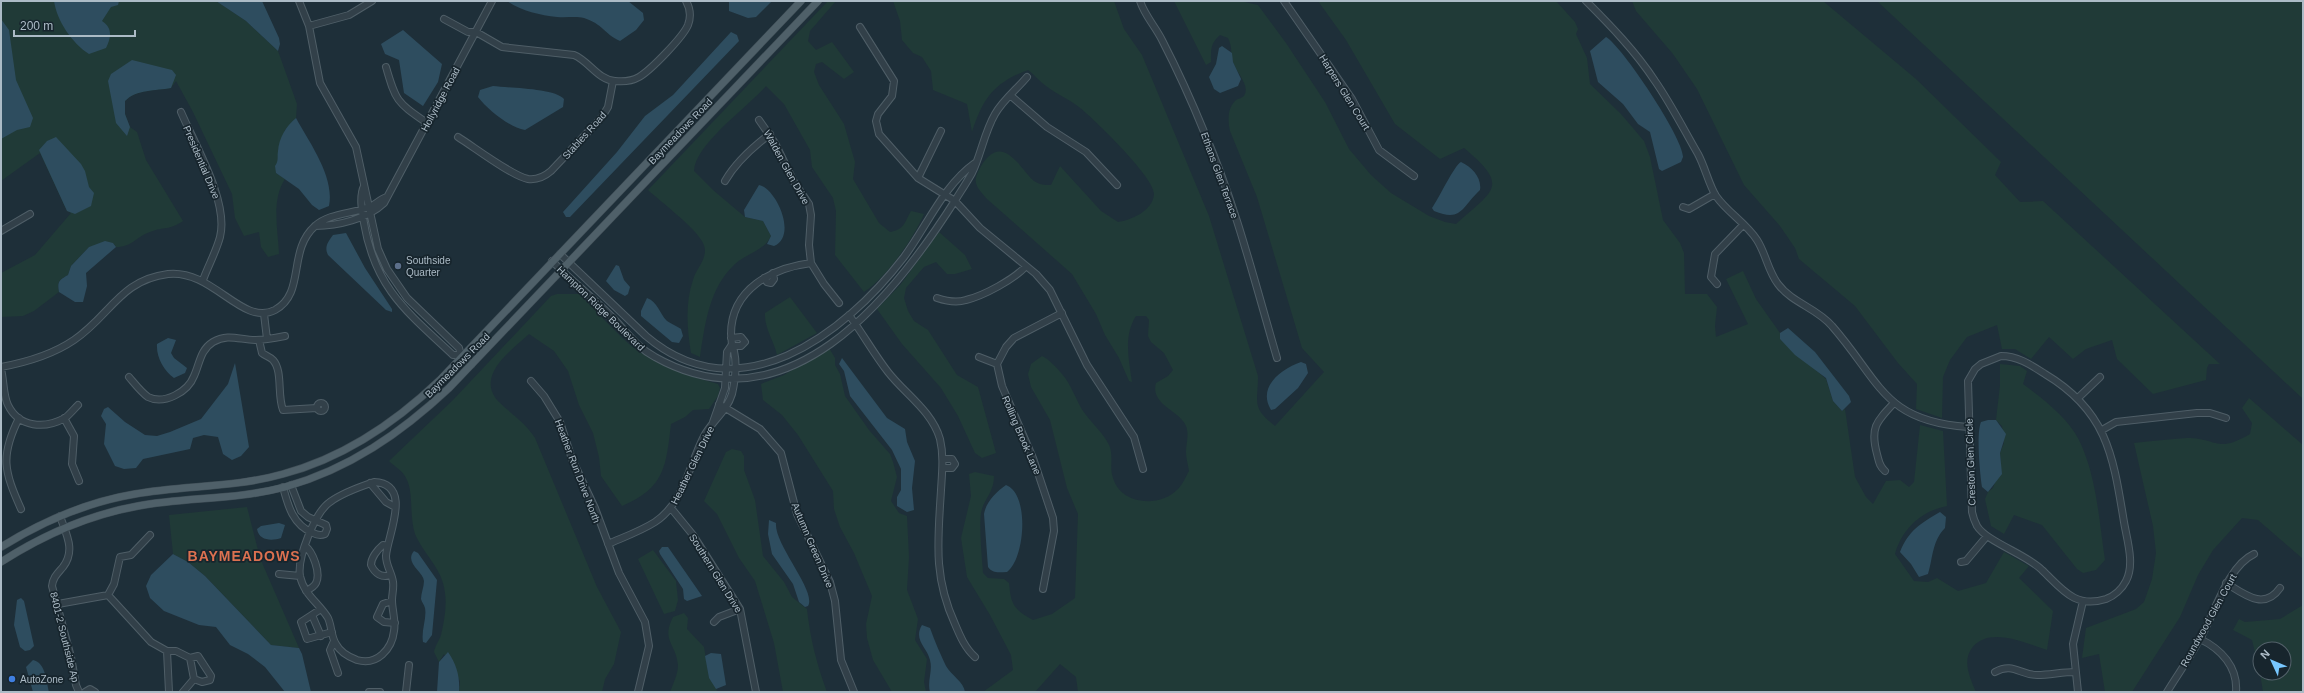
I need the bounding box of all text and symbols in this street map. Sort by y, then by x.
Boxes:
scale bar [14,12,135,38]
text: 200 m [20,19,53,33]
street label: Harpers Glen Court [1317,53,1372,132]
street label: Hollyridge Road [419,65,462,133]
street label: Baymeadows Road [646,96,714,166]
street label: Stables Road [560,109,609,161]
street label: Presidential Drive [181,124,222,201]
street label: Walden Glen Drive [761,128,812,207]
street label: Ethans Glen Terrace [1199,131,1240,220]
place label: Southside Quarter [406,255,451,278]
marker: Southside Quarter [393,261,403,271]
street label: Hampton Ridge Boulevard [555,264,647,353]
street label: Baymeadows Road [423,331,492,400]
street label: Rolling Brook Lane [1000,394,1043,477]
street label: Heather Run Drive North [553,418,602,525]
street label: Creston Glen Circle [1963,418,1978,506]
street label: Heather Glen Drive [669,424,716,506]
street label: Autumn Green Drive [790,501,836,590]
street label: Southern Glen Drive [687,532,744,615]
district label: BAYMEADOWS [188,548,300,564]
street label: Roundwood Glen Court [2178,572,2239,669]
street label: 8401-2 Southside Ap [48,591,81,684]
north arrow [2252,641,2292,681]
text: N [2258,647,2272,661]
marker: AutoZone [7,674,17,684]
place label: AutoZone [20,674,64,685]

